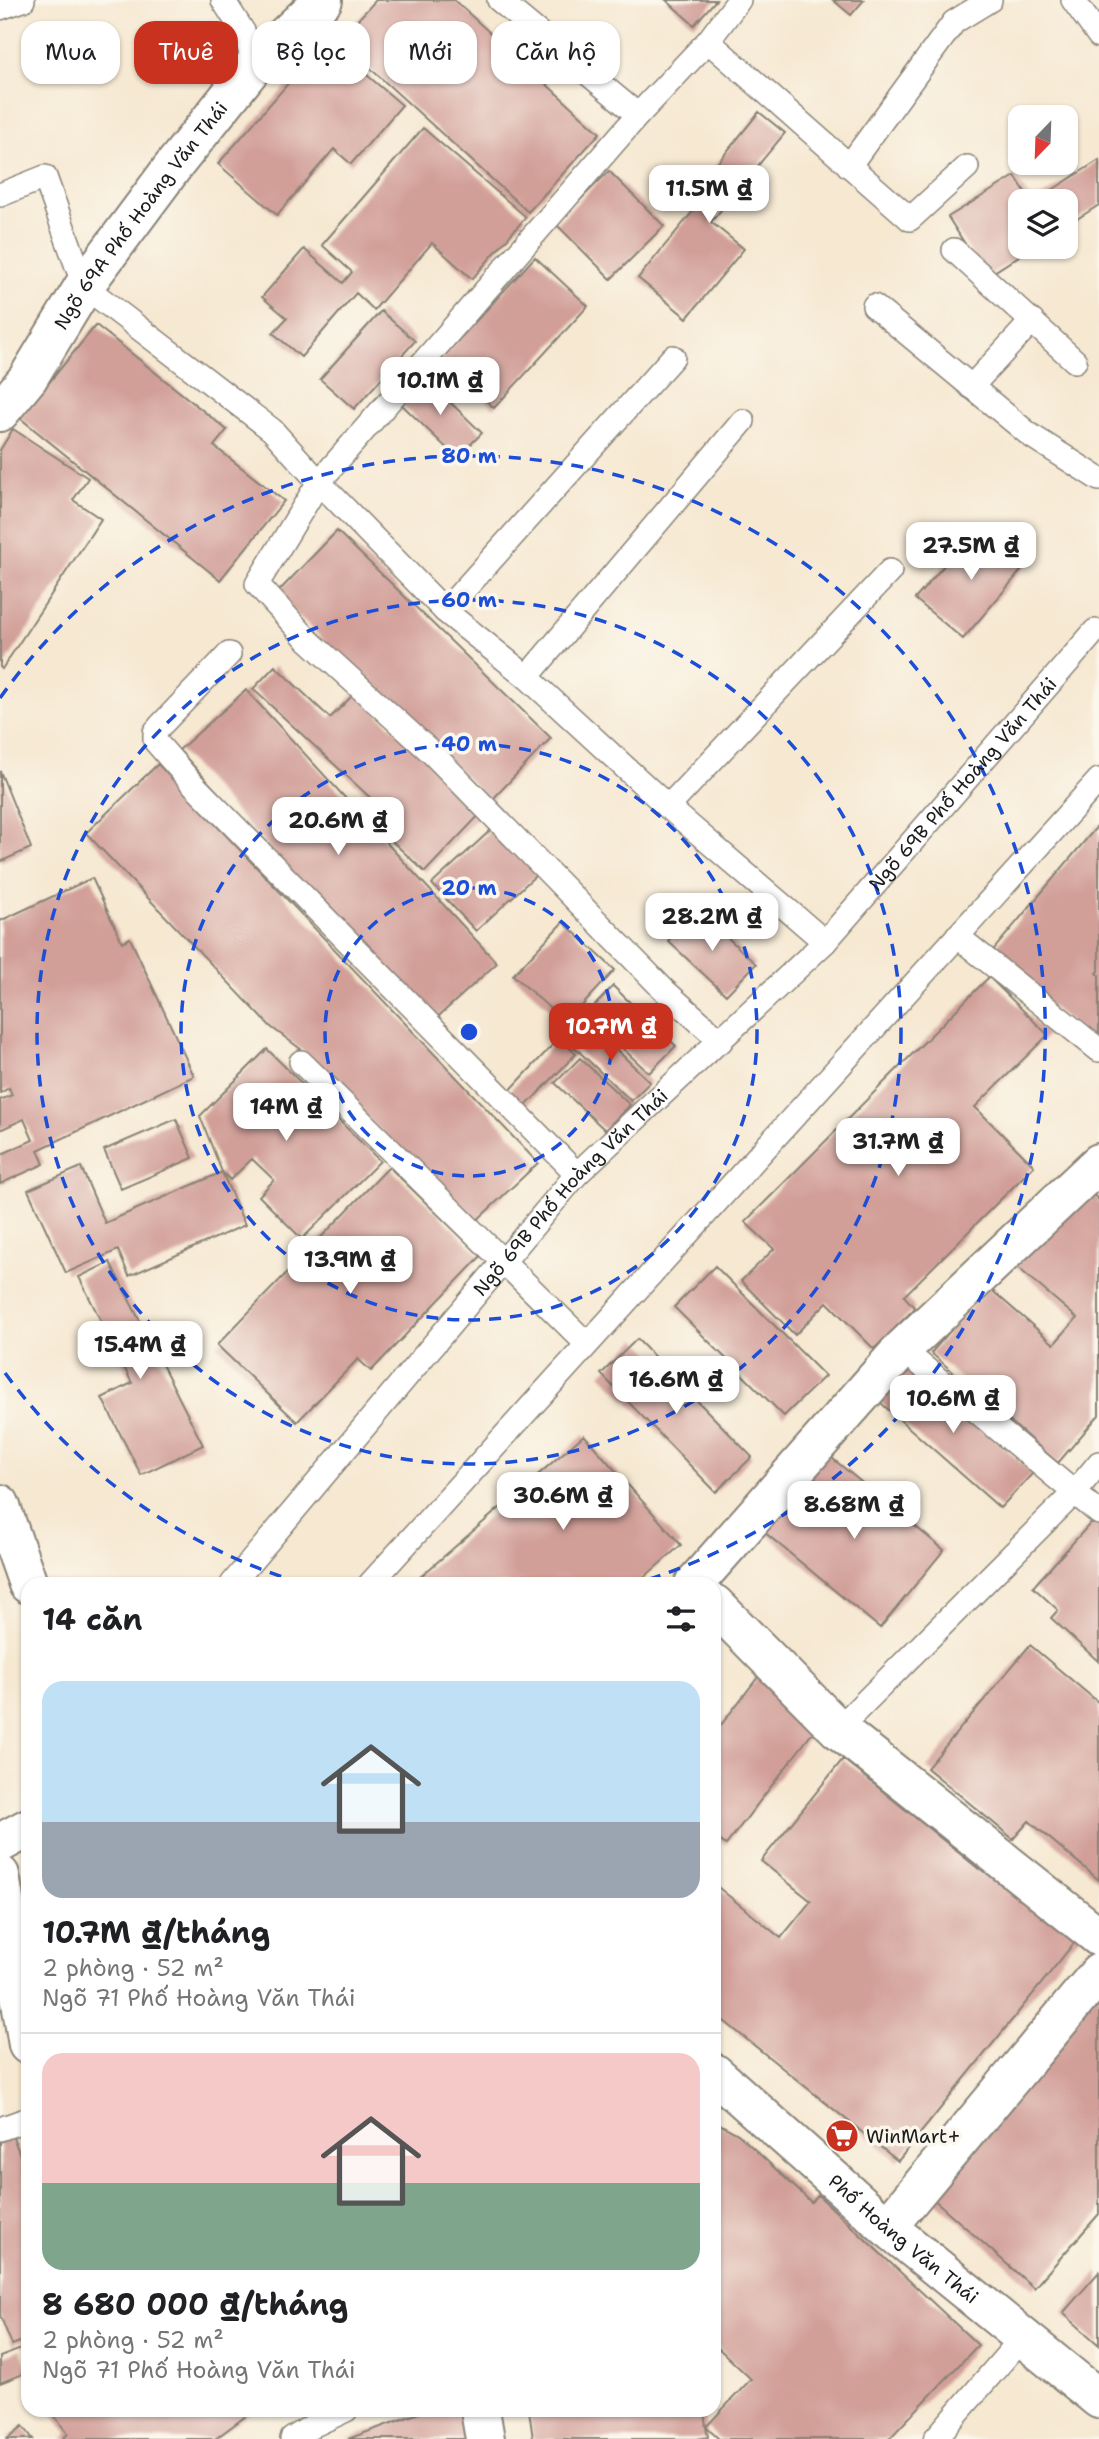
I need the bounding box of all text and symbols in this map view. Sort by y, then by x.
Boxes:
chip: Mua [21,21,120,84]
chip: Thuê [134,21,238,84]
chip: Bộ lọc [252,21,370,84]
chip: Mới [384,21,477,84]
chip: Căn hộ [491,21,620,84]
street label: Ngõ 69A Phố Hoàng Văn Thái [48,96,233,334]
north arrow [1008,105,1078,175]
map controls [1008,105,1078,259]
pin: 11.5M ₫ [644,166,774,225]
text: 11.5M ₫ [665,173,753,203]
button: layers [1008,189,1078,259]
pin: 10.1M ₫ [375,358,505,417]
text: 10.1M ₫ [396,365,484,395]
text: 80 m [441,442,497,470]
pin: 27.5M ₫ [906,522,1036,582]
text: 27.5M ₫ [922,530,1020,560]
text: 60 m [441,586,497,614]
street label: Ngõ 69B Phố Hoàng Văn Thái [863,672,1062,896]
text: 40 m [441,730,497,758]
pin: 20.6M ₫ [273,798,403,857]
text: 20.6M ₫ [288,805,388,835]
text: 20 m [441,874,497,902]
pin: 28.2M ₫ [647,894,777,953]
text: 28.2M ₫ [661,901,763,931]
pin: 10.7M ₫ [546,1004,676,1063]
text: 10.7M ₫ [565,1011,657,1041]
centre of rings [457,1020,481,1044]
street label: Ngõ 69B Phố Hoàng Văn Thái [467,1083,673,1301]
pin: 14M ₫ [237,1084,335,1143]
text: 14M ₫ [249,1091,323,1121]
pin: 31.7M ₫ [833,1118,963,1178]
text: 31.7M ₫ [852,1126,944,1156]
pin: 13.9M ₫ [285,1236,415,1296]
text: 13.9M ₫ [304,1244,396,1274]
pin: 15.4M ₫ [75,1322,205,1381]
text: 15.4M ₫ [94,1329,186,1359]
pin: 16.6M ₫ [611,1356,741,1416]
text: 16.6M ₫ [628,1364,724,1394]
pin: 10.6M ₫ [888,1376,1018,1435]
text: 10.6M ₫ [906,1383,1000,1413]
pin: 30.6M ₫ [498,1472,628,1532]
text: 30.6M ₫ [513,1480,613,1510]
pin: 8.68M ₫ [789,1482,919,1541]
text: 8.68M ₫ [803,1489,905,1519]
text: 14 căn [42,1599,143,1640]
icon: filters [662,1600,700,1638]
icon: home [308,1726,434,1852]
text: 10.7M ₫/tháng [42,1912,270,1953]
text: 2 phòng · 52 m² [42,1953,224,1983]
text: Ngõ 71 Phố Hoàng Văn Thái [42,1983,356,2013]
icon: home [308,2098,434,2224]
supermarket icon: WinMart+ [823,2117,861,2155]
place label: WinMart+ [866,2124,961,2149]
street label: Phố Hoàng Văn Thái [823,2168,984,2309]
text: 8 680 000 ₫/tháng [42,2284,348,2325]
text: 2 phòng · 52 m² [42,2325,224,2355]
text: Ngõ 71 Phố Hoàng Văn Thái [42,2355,356,2385]

